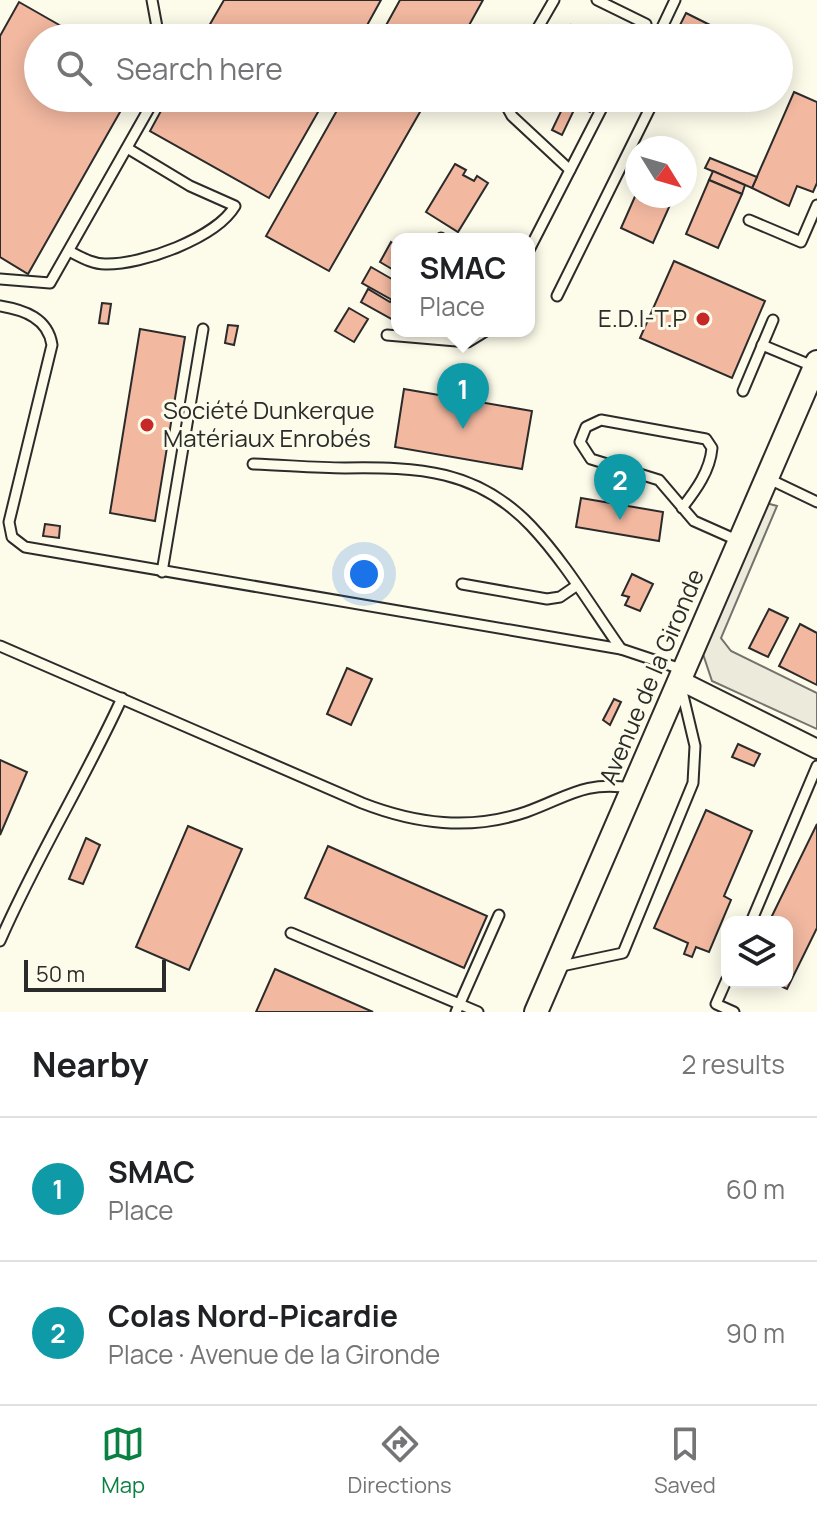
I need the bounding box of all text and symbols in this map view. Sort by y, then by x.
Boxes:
search box [24,24,793,112]
icon: search [52,46,96,90]
text: Search here [116,48,283,89]
north arrow [625,136,697,208]
popup [391,233,535,337]
text: SMAC [419,247,507,288]
text: Place [419,288,485,324]
place label: E.D.I-T.P [598,301,687,334]
marker: E.D.I-T.P [694,310,712,328]
pin: 1 [437,363,489,429]
place label: Société Dunkerque Matériaux Enrobés [163,393,374,454]
marker: Société Dunkerque Matériaux Enrobés [138,416,156,434]
pin: 2 [594,454,646,520]
your location [344,554,384,594]
street label: Avenue de la Gironde [590,564,711,789]
map controls [721,916,793,988]
button: layers [721,916,793,988]
scale bar [24,956,166,992]
text: 50 m [36,959,85,989]
text: Nearby [32,1041,148,1087]
text: 2 results [681,1046,785,1082]
text: SMAC [108,1151,195,1192]
text: 1 [52,1171,64,1207]
text: 60 m [726,1171,785,1207]
text: Place [108,1192,173,1228]
text: Colas Nord-Picardie [108,1295,398,1336]
text: 2 [50,1315,66,1351]
text: 90 m [726,1315,785,1351]
text: Place · Avenue de la Gironde [108,1336,440,1372]
tab: Map [101,1422,145,1500]
tab: Directions [347,1422,452,1500]
tab: Saved [654,1422,716,1500]

